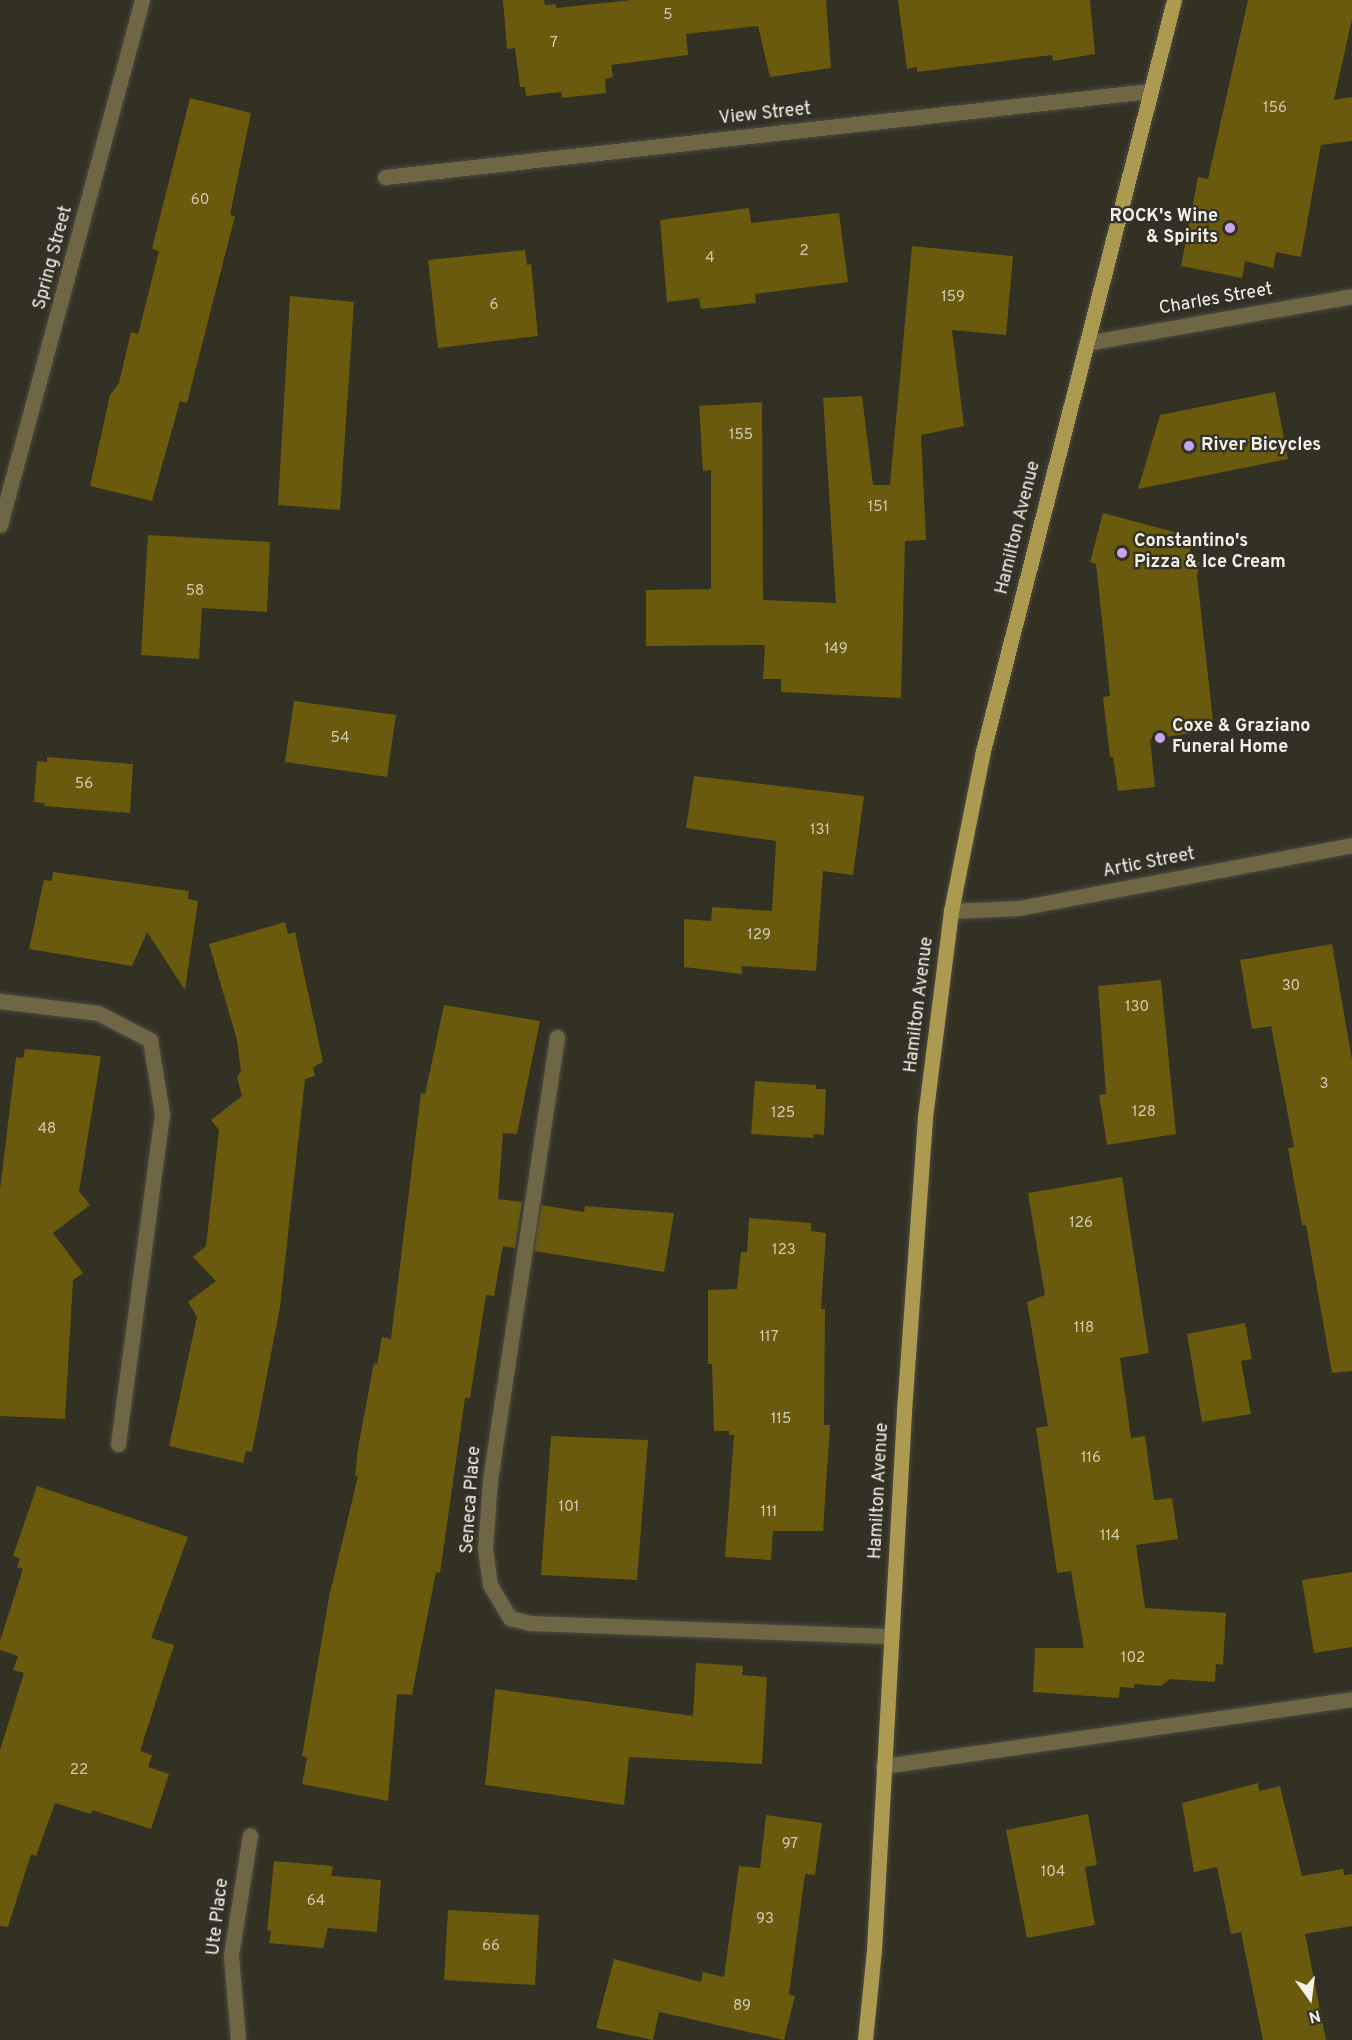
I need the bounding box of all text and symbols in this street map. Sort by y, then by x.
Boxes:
house number: 5 [663,7,673,25]
house number: 7 [550,35,558,53]
street label: View Street [718,99,812,131]
house number: 156 [1263,100,1287,118]
house number: 60 [191,192,209,210]
street label: Spring Street [30,204,78,312]
place label: ROCK's Wine & Spirits [1110,207,1218,250]
marker: ROCK's Wine & Spirits [1223,221,1237,235]
house number: 2 [799,243,809,261]
house number: 4 [705,250,715,268]
street label: Charles Street [1158,279,1274,321]
house number: 159 [941,289,965,307]
house number: 6 [490,297,498,315]
house number: 155 [729,427,753,445]
place label: River Bicycles [1201,435,1321,457]
marker: River Bicycles [1182,439,1196,453]
street label: Hamilton Avenue [992,459,1046,597]
house number: 151 [868,499,888,517]
place label: Constantino's Pizza & Ice Cream [1134,532,1286,574]
marker: Constantino's Pizza & Ice Cream [1115,546,1129,560]
house number: 58 [186,583,204,601]
house number: 149 [824,641,848,659]
place label: Coxe & Graziano Funeral Home [1172,717,1311,760]
house number: 54 [331,730,349,748]
marker: Coxe & Graziano Funeral Home [1153,731,1167,745]
house number: 56 [75,776,93,794]
house number: 131 [810,822,830,840]
street label: Artic Street [1101,844,1197,884]
house number: 129 [747,927,771,945]
street label: Hamilton Avenue [901,935,939,1075]
house number: 30 [1282,978,1300,996]
house number: 130 [1125,999,1149,1017]
house number: 3 [1319,1076,1329,1094]
house number: 128 [1132,1104,1156,1122]
house number: 125 [771,1105,795,1123]
house number: 48 [38,1121,56,1139]
house number: 126 [1069,1215,1093,1233]
house number: 123 [772,1242,796,1260]
house number: 118 [1074,1320,1094,1338]
house number: 117 [760,1329,778,1347]
house number: 115 [771,1411,791,1429]
street label: Hamilton Avenue [866,1422,894,1560]
street label: Seneca Place [457,1445,487,1555]
house number: 116 [1081,1450,1101,1468]
house number: 101 [559,1499,579,1517]
house number: 111 [761,1504,777,1522]
house number: 114 [1100,1528,1120,1546]
house number: 102 [1121,1650,1145,1668]
house number: 22 [70,1762,88,1780]
house number: 97 [782,1836,798,1854]
house number: 104 [1041,1864,1065,1882]
street label: Ute Place [204,1877,234,1957]
house number: 64 [307,1893,325,1911]
house number: 93 [756,1911,774,1929]
house number: 66 [482,1938,500,1956]
north arrow [1280,1968,1340,2028]
house number: 89 [733,1998,751,2016]
text: N [1306,2004,1322,2027]

